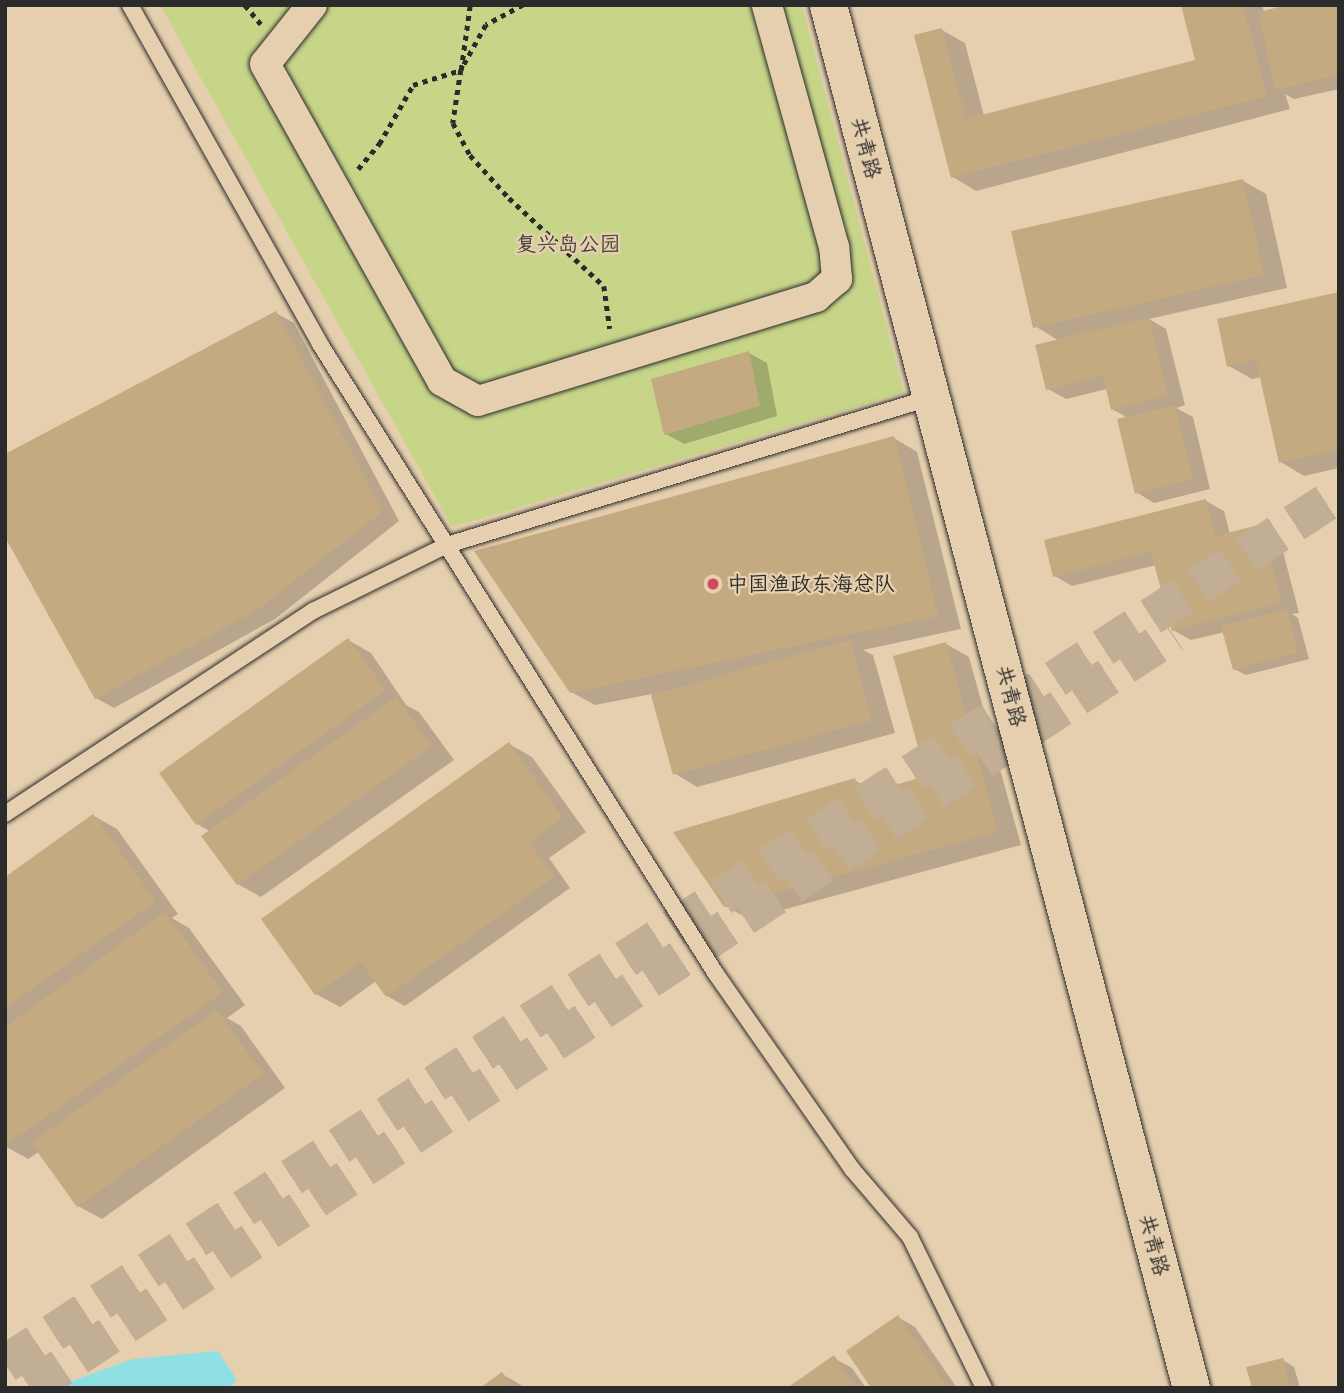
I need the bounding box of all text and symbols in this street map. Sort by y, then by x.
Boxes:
street label: 共青路 [846,114,886,182]
park label: 复兴岛公园 [516,231,620,257]
place label: 中国渔政东海总队 [727,571,895,597]
marker: 中国渔政东海总队 [705,576,721,592]
street label: 共青路 [991,662,1031,730]
street label: 共青路 [1134,1211,1174,1279]

